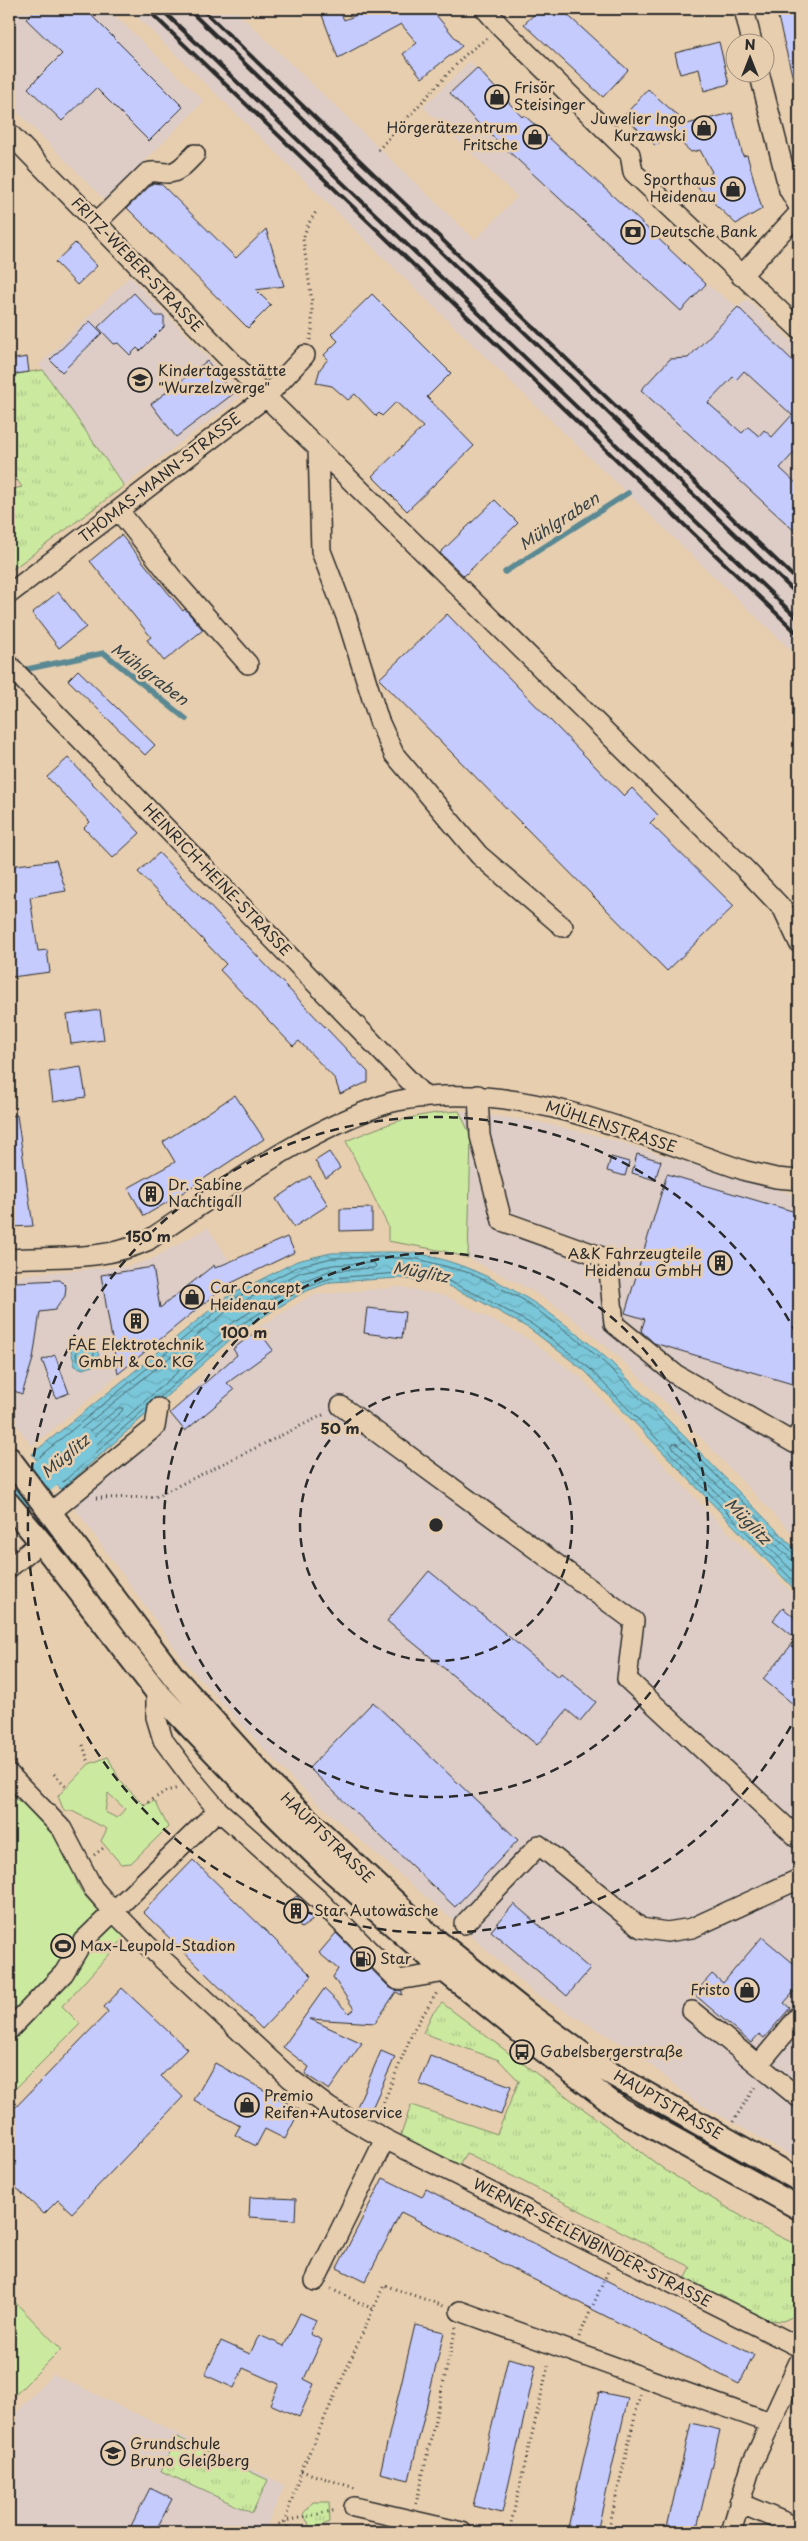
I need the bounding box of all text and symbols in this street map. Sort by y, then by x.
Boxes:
north arrow [726,32,776,82]
text: N [744,34,756,55]
place label: Frisör Steisinger [514,75,585,115]
shop icon: Frisör Steisinger [484,84,510,110]
place label: Juwelier Ingo Kurzawski [591,106,686,146]
place label: Hörgerätezentrum Fritsche [386,115,518,155]
shop icon: Juwelier Ingo Kurzawski [691,115,717,141]
shop icon: Hörgerätezentrum Fritsche [522,124,548,150]
place label: Sporthaus Heidenau [643,167,716,207]
shop icon: Sporthaus Heidenau [720,176,746,202]
street label: FRITZ-WEBER-STRASSE [67,191,209,337]
bank icon: Deutsche Bank [620,219,646,245]
place label: Deutsche Bank [650,219,757,242]
place label: Kindertagesstätte "Wurzelzwerge" [158,358,286,398]
school or university icon: Kindertagesstätte "Wurzelzwerge" [127,367,153,393]
street label: THOMAS-MANN-STRASSE [73,406,245,548]
water label: Mühlgraben [514,485,604,555]
water label: Mühlgraben [107,636,195,711]
street label: HEINRICH-HEINE-STRASSE [139,797,298,961]
street label: MÜHLENSTRASSE [543,1094,680,1158]
place label: Dr. Sabine Nachtigall [168,1172,243,1212]
building icon: Dr. Sabine Nachtigall [138,1181,164,1207]
text: 150 m [125,1224,171,1247]
place label: A&K Fahrzeugteile Heidenau GmbH [568,1241,702,1281]
building icon: A&K Fahrzeugteile Heidenau GmbH [707,1250,733,1276]
water label: Müglitz [391,1254,453,1288]
place label: Car Concept Heidenau [210,1275,301,1315]
shop icon: Car Concept Heidenau [179,1284,205,1310]
building icon: FAE Elektrotechnik GmbH & Co. KG [123,1308,149,1334]
text: 100 m [221,1320,267,1343]
place label: FAE Elektrotechnik GmbH & Co. KG [68,1332,204,1372]
text: 50 m [321,1416,359,1439]
water label: Müglitz [35,1426,96,1483]
water label: Müglitz [720,1492,779,1551]
centre of rings [427,1516,445,1534]
street label: HAUPTSTRASSE [276,1786,380,1888]
building icon: Star Autowäsche [283,1898,309,1924]
place label: Star Autowäsche [314,1898,439,1921]
sports icon: Max-Leupold-Stadion [50,1933,76,1959]
place label: Max-Leupold-Stadion [80,1933,236,1956]
fuel station icon: Star [350,1946,376,1972]
place label: Star [380,1946,412,1969]
place label: Fristo [690,1977,730,2000]
shop icon: Fristo [734,1977,760,2003]
bus stop icon: Gabelsbergerstraße [509,2039,535,2065]
place label: Gabelsbergerstraße [540,2039,683,2062]
street label: HAUPTSTRASSE [610,2063,728,2144]
place label: Premio Reifen+Autoservice [264,2083,403,2123]
shop icon: Premio Reifen+Autoservice [234,2092,260,2118]
street label: WERNER-SEELENBINDER-STRASSE [469,2171,716,2312]
place label: Grundschule Bruno Gleißberg [130,2431,250,2471]
school or university icon: Grundschule Bruno Gleißberg [100,2440,126,2466]

